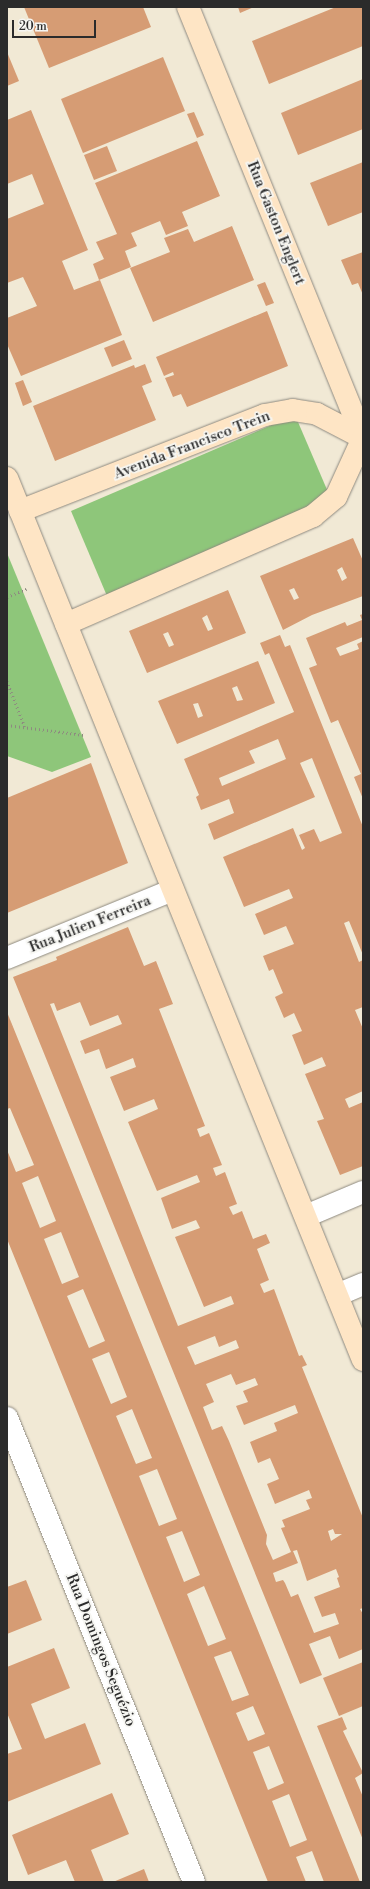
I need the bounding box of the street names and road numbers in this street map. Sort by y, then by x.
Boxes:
street label: Rua Gaston Englert [243,159,309,287]
street label: Avenida Francisco Trein [111,407,273,483]
street label: Rua Julien Ferreira [27,891,153,957]
street label: Rua Domingos Seguézio [62,1571,140,1729]

